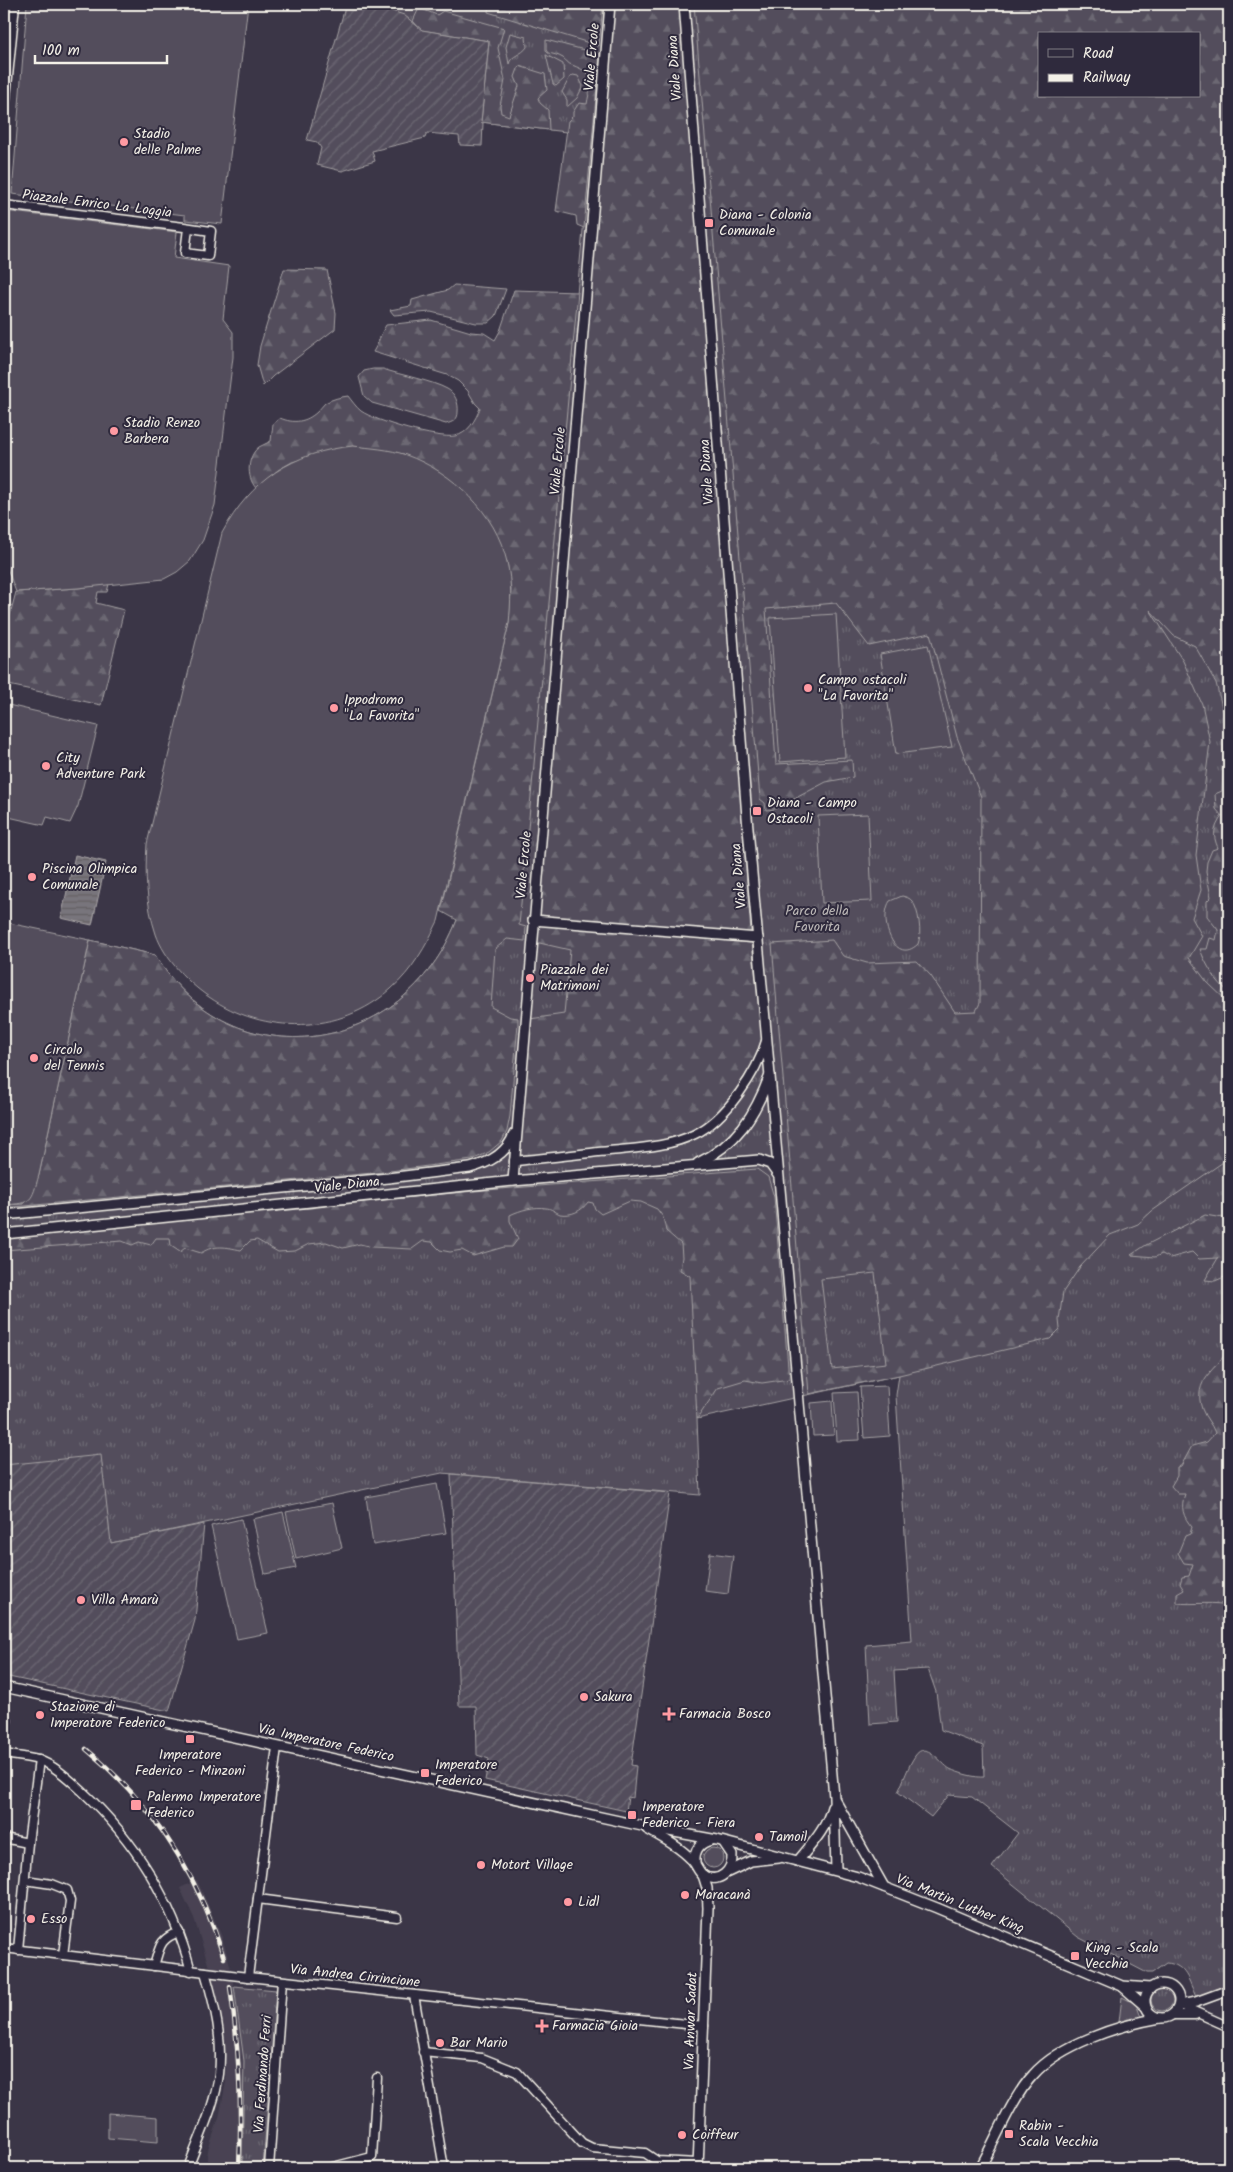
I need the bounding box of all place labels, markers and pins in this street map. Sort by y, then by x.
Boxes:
place label: Stadio delle Palme [134,123,202,161]
marker: Stadio delle Palme [118,136,130,148]
place label: Diana - Colonia Comunale [719,204,811,242]
marker: Diana - Colonia Comunale [703,217,715,229]
place label: Stadio Renzo Barbera [124,412,200,450]
marker: Stadio Renzo Barbera [108,425,120,437]
place label: Campo ostacoli "La Favorita" [818,669,907,707]
marker: Campo ostacoli "La Favorita" [802,682,814,694]
place label: Ippodromo "La Favorita" [344,689,420,727]
marker: Ippodromo "La Favorita" [328,702,340,714]
place label: City Adventure Park [56,747,146,785]
marker: City Adventure Park [40,760,52,772]
place label: Diana - Campo Ostacoli [767,792,857,830]
marker: Diana - Campo Ostacoli [751,805,763,817]
place label: Piscina Olimpica Comunale [42,858,137,896]
marker: Piscina Olimpica Comunale [26,871,38,883]
place label: Piazzale dei Matrimoni [540,959,609,997]
marker: Piazzale dei Matrimoni [524,972,536,984]
place label: Circolo del Tennis [44,1039,104,1077]
marker: Circolo del Tennis [28,1052,40,1064]
place label: Villa Amarù [91,1589,159,1611]
marker: Villa Amarù [75,1594,87,1606]
place label: Sakura [594,1686,633,1708]
marker: Sakura [578,1691,590,1703]
place label: Stazione di Imperatore Federico [50,1696,165,1734]
place label: Farmacia Bosco [679,1703,771,1725]
marker: Farmacia Bosco [663,1708,675,1720]
marker: Stazione di Imperatore Federico [34,1709,46,1721]
marker: Imperatore Federico - Minzoni [184,1733,196,1745]
place label: Imperatore Federico - Minzoni [135,1744,246,1782]
place label: Imperatore Federico [435,1754,498,1792]
marker: Imperatore Federico [419,1767,431,1779]
place label: Palermo Imperatore Federico [147,1786,262,1824]
place label: Imperatore Federico - Fiera [642,1796,735,1834]
marker: Palermo Imperatore Federico [129,1798,143,1812]
marker: Imperatore Federico - Fiera [626,1809,638,1821]
place label: Tamoil [769,1826,808,1848]
marker: Tamoil [753,1831,765,1843]
place label: Motort Village [491,1854,574,1876]
marker: Motort Village [475,1859,487,1871]
place label: Maracanà [695,1884,751,1906]
marker: Maracanà [679,1889,691,1901]
place label: Lidl [578,1891,600,1913]
marker: Lidl [562,1896,574,1908]
place label: Esso [41,1908,67,1930]
marker: Esso [25,1913,37,1925]
place label: King - Scala Vecchia [1085,1937,1159,1975]
marker: King - Scala Vecchia [1069,1950,1081,1962]
place label: Farmacia Gioia [552,2015,638,2037]
marker: Farmacia Gioia [536,2020,548,2032]
place label: Bar Mario [450,2032,508,2054]
marker: Bar Mario [434,2037,446,2049]
place label: Rabin - Scala Vecchia [1019,2115,1098,2153]
place label: Coiffeur [692,2124,740,2146]
marker: Rabin - Scala Vecchia [1003,2128,1015,2140]
marker: Coiffeur [676,2129,688,2141]

